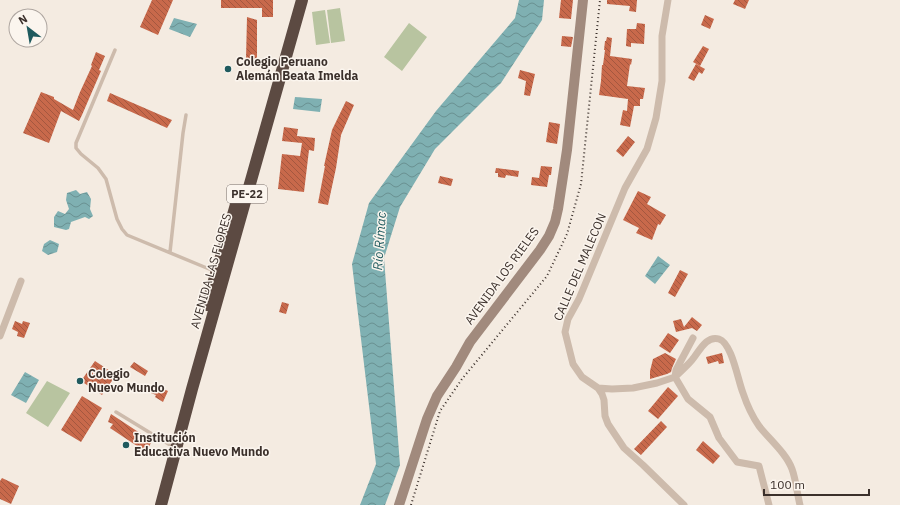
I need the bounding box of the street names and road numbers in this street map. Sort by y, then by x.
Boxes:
road number: PE-22 [227,185,267,203]
street label: AVENIDA LAS FLORES [187,211,234,330]
street label: CALLE DEL MALECON [550,211,609,323]
street label: AVENIDA LOS RIELES [461,224,542,327]

